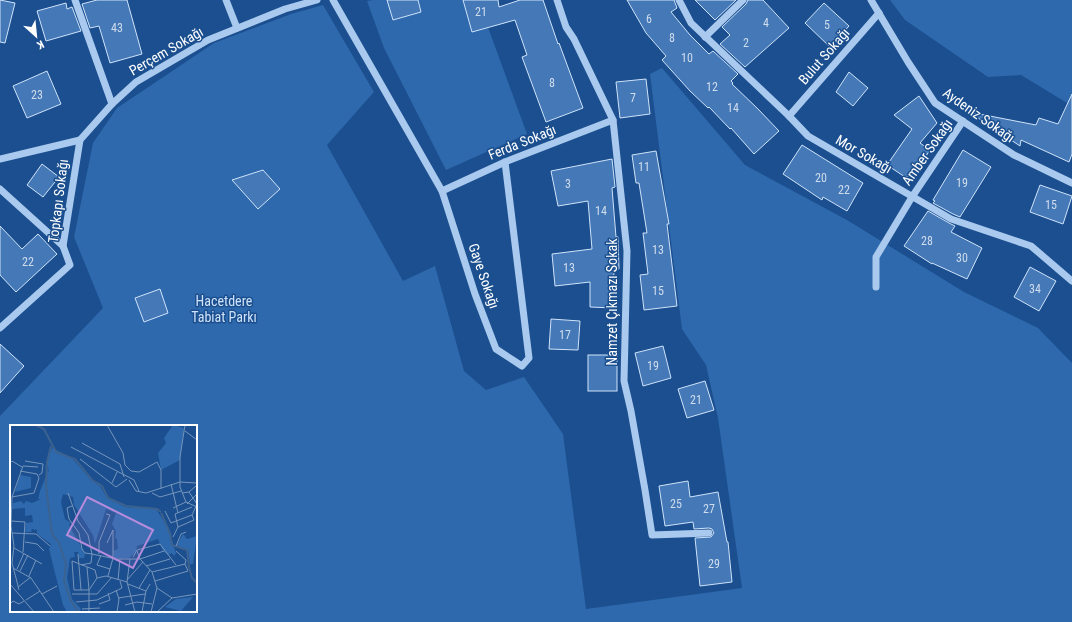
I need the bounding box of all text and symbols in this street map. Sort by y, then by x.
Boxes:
house number: 21 [475,5,487,19]
house number: 6 [646,12,652,26]
north arrow [16,16,56,56]
house number: 4 [763,16,769,30]
house number: 5 [824,18,830,32]
house number: 43 [111,21,123,35]
street label: Perçem Sokağı [126,23,206,79]
street label: Bulut Sokağı [795,25,853,87]
house number: 8 [669,31,675,45]
house number: 2 [743,36,749,50]
text: K [34,37,46,52]
house number: 10 [681,51,693,65]
house number: 8 [549,76,555,90]
house number: 12 [706,80,718,94]
street label: Aydeniz Sokağı [940,84,1018,146]
house number: 23 [31,88,43,102]
house number: 7 [630,91,636,105]
house number: 14 [727,101,739,115]
street label: Amber Sokağı [898,116,956,188]
street label: Ferda Sokağı [486,121,558,163]
street label: Mor Sokağı [833,131,895,177]
street label: Topkapı Sokağı [45,158,71,244]
house number: 11 [638,160,650,174]
house number: 20 [815,171,827,185]
house number: 19 [956,176,968,190]
house number: 3 [565,177,571,191]
house number: 22 [838,183,850,197]
house number: 15 [1045,198,1057,212]
house number: 14 [595,204,607,218]
house number: 28 [921,234,933,248]
street label: Namzet Çıkmazı Sokak [604,238,620,365]
street label: Gaye Sokağı [465,241,503,311]
house number: 13 [652,243,664,257]
house number: 30 [956,251,968,265]
house number: 22 [22,255,34,269]
house number: 13 [563,261,575,275]
house number: 34 [1029,282,1041,296]
house number: 15 [652,284,664,298]
park label: Hacetdere Tabiat Parkı [191,293,257,325]
house number: 17 [559,328,571,342]
house number: 19 [647,359,659,373]
house number: 21 [690,393,702,407]
inset map [10,425,197,612]
house number: 25 [670,497,682,511]
house number: 27 [703,502,715,516]
house number: 29 [708,557,720,571]

